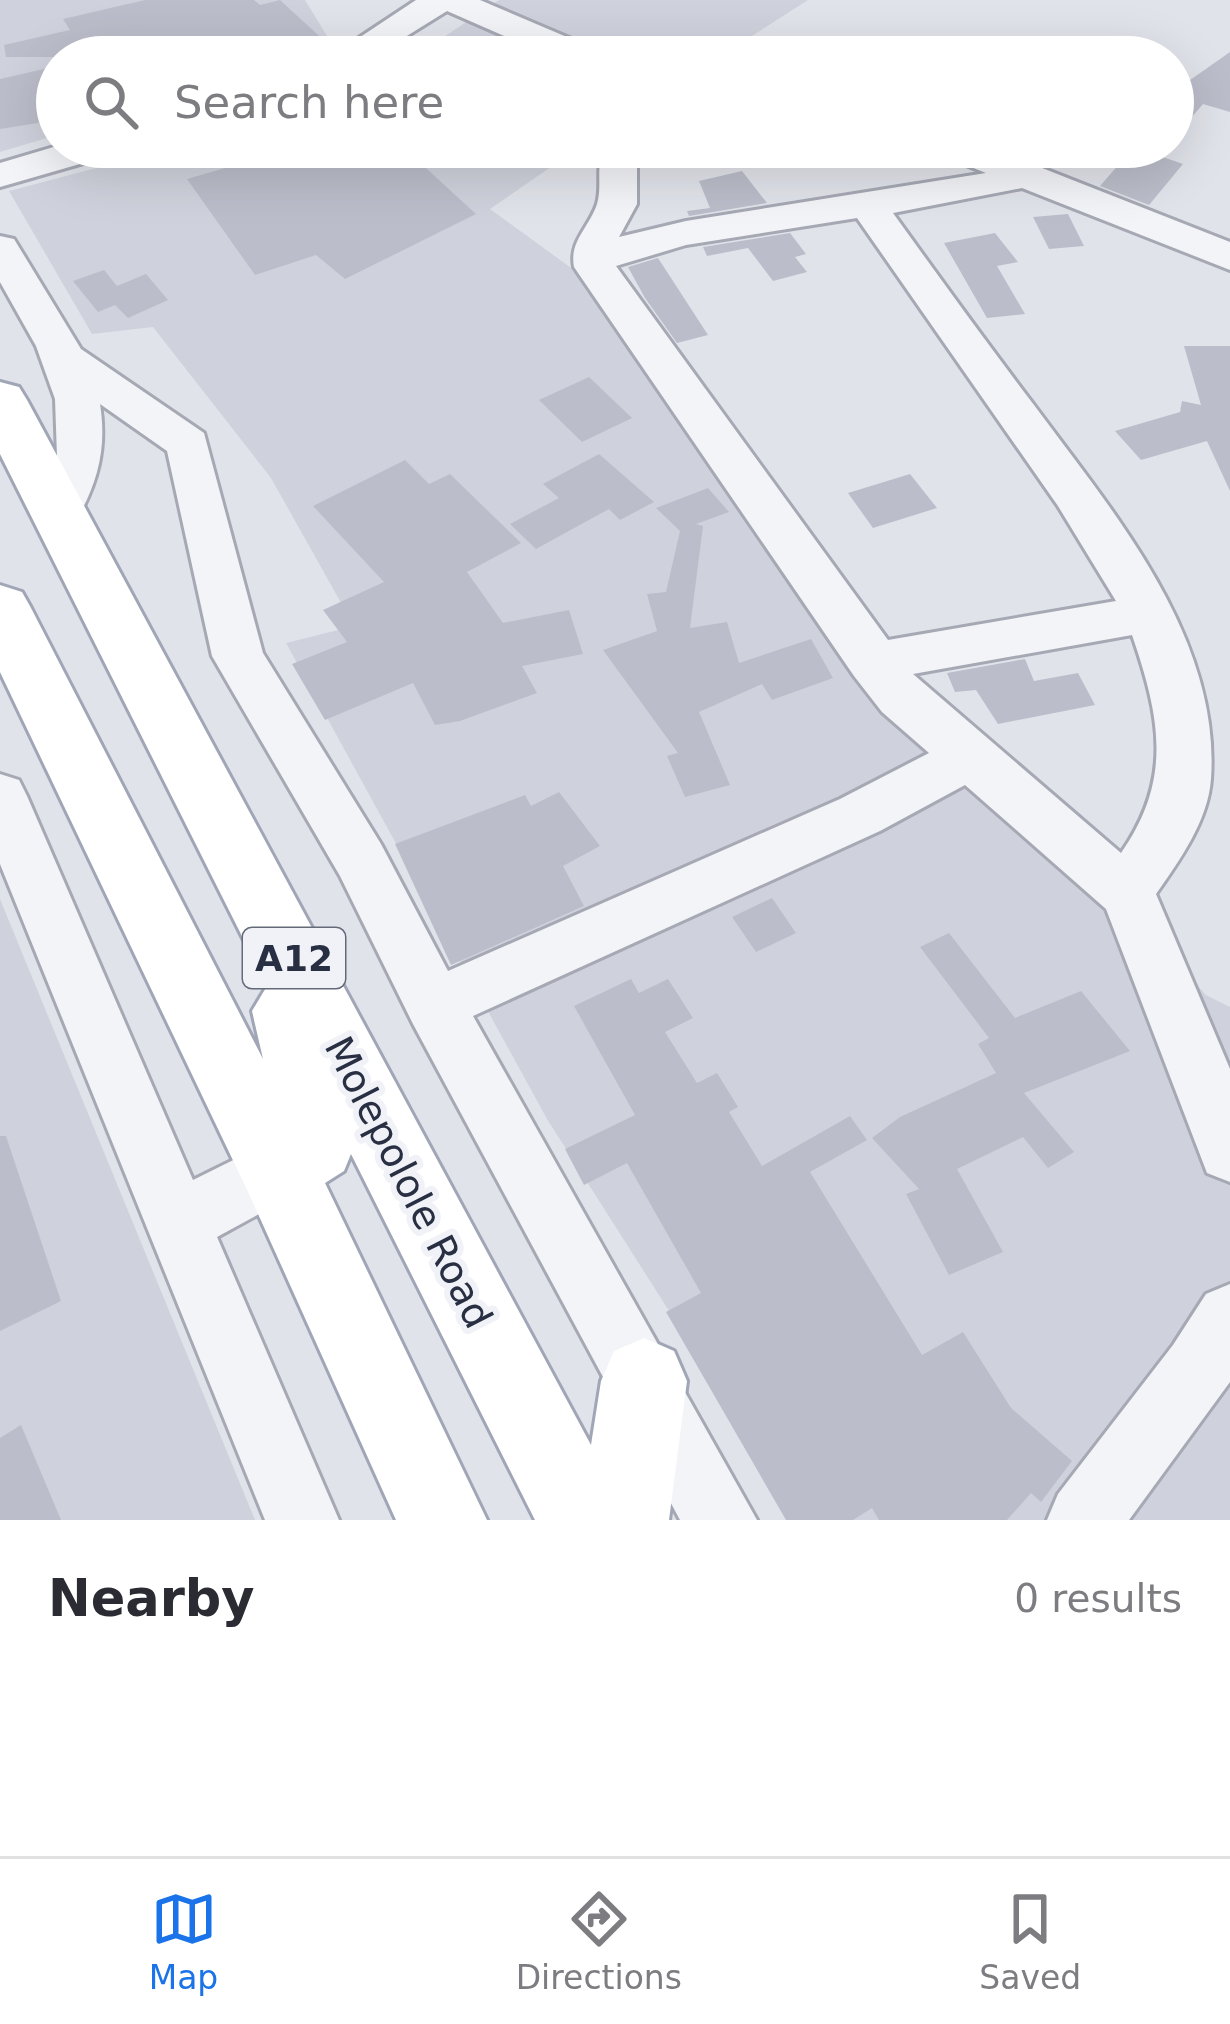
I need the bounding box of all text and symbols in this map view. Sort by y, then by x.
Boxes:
search box [36,36,1194,168]
icon: search [78,69,144,135]
text: Search here [174,76,444,129]
road number: A12 [243,928,345,988]
street label: Molepolole Road [316,1029,501,1335]
text: Nearby [48,1569,255,1628]
text: 0 results [1014,1576,1182,1621]
tab: Map [149,1886,218,1997]
tab: Directions [516,1886,682,1997]
tab: Saved [979,1886,1081,1997]

